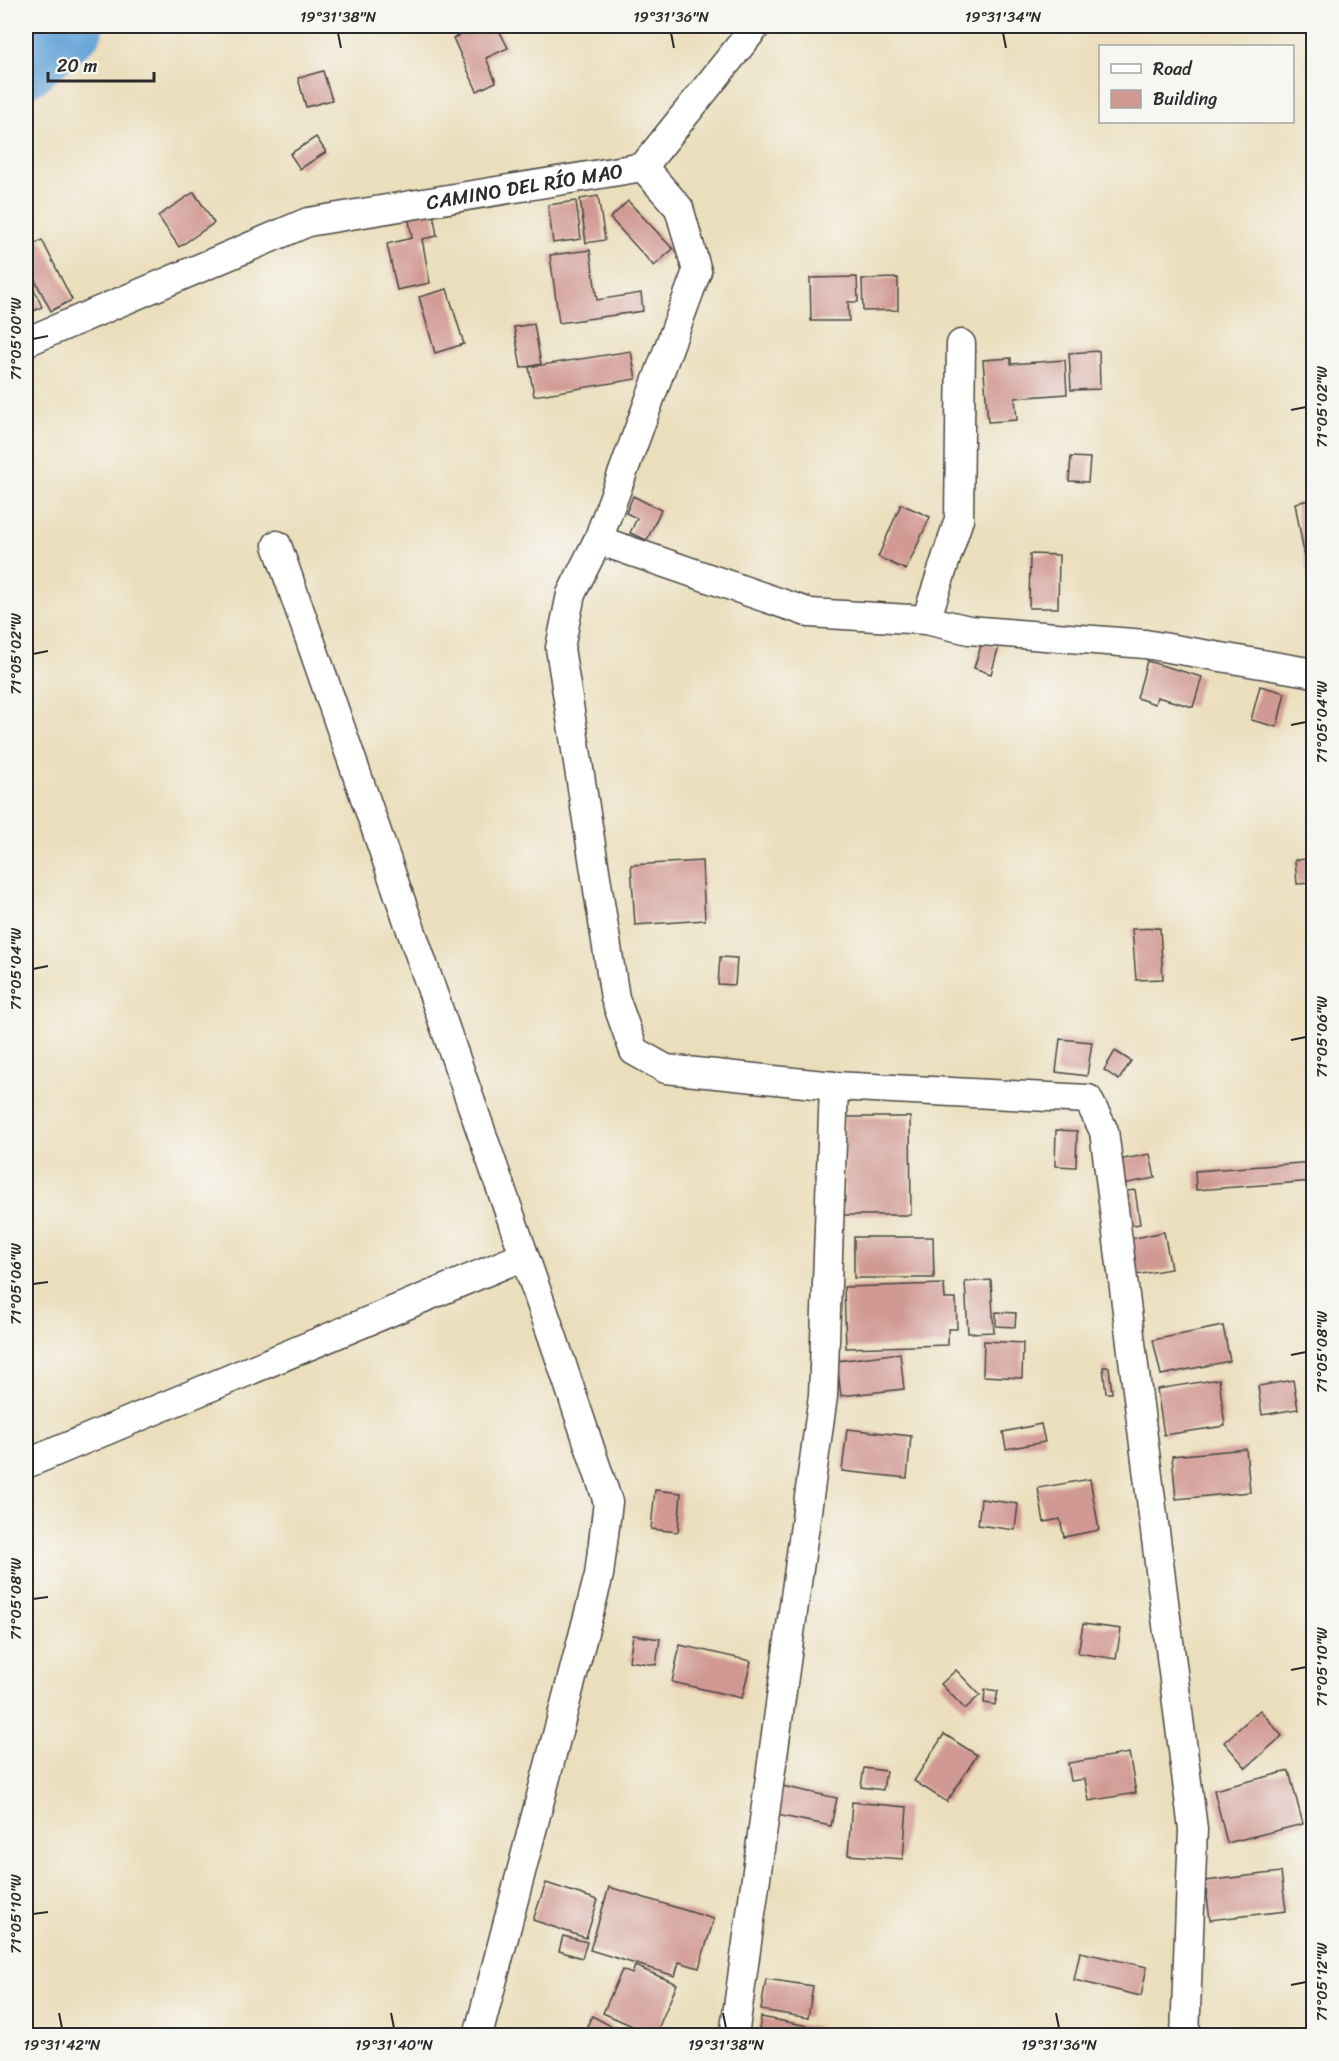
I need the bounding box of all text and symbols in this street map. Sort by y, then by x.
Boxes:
text: 19°31'38"N [300,4,377,30]
text: 19°31'36"N [633,4,709,30]
text: 19°31'34"N [965,4,1042,30]
scale bar [48,45,154,83]
legend [1099,45,1294,123]
text: 20 m [57,50,97,82]
text: Road [1153,53,1193,85]
text: Building [1153,83,1217,115]
street label: CAMINO DEL RÍO MAO [424,153,626,220]
text: 71°05'00"W [3,297,29,380]
text: 71°05'02"W [1309,366,1335,448]
text: 71°05'02"W [3,613,29,695]
text: 71°05'04"W [1309,680,1335,763]
text: 71°05'04"W [3,927,29,1010]
text: 71°05'06"W [1309,996,1335,1078]
text: 71°05'06"W [3,1243,29,1325]
text: 71°05'08"W [1309,1311,1335,1393]
text: 71°05'08"W [3,1558,29,1640]
text: 71°05'10"W [1309,1627,1335,1707]
text: 71°05'10"W [3,1874,29,1954]
text: 71°05'12"W [1309,1942,1335,2021]
text: 19°31'42"N [24,2032,101,2058]
text: 19°31'40"N [355,2032,433,2058]
text: 19°31'38"N [688,2032,765,2058]
text: 19°31'36"N [1021,2032,1097,2058]

